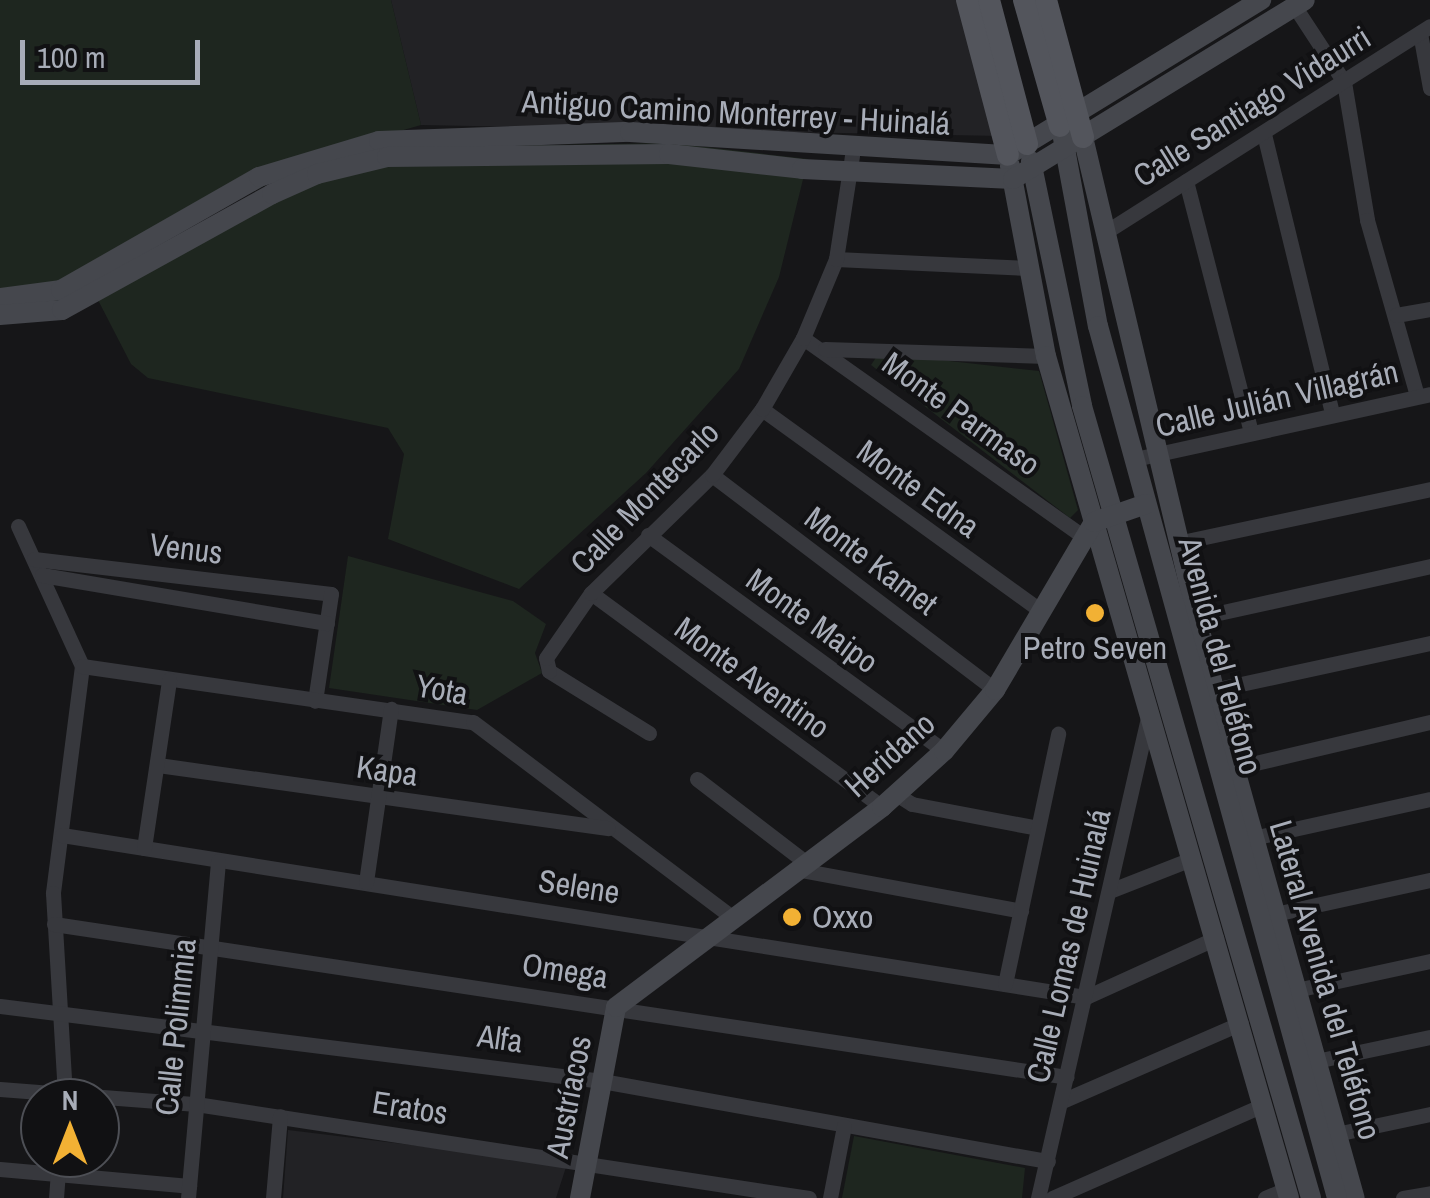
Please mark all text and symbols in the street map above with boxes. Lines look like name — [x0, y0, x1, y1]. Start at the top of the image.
street label: Calle Santiago Vidaurri — [1126, 19, 1378, 195]
scale bar — [25, 20, 205, 82]
text: 100 m — [37, 37, 105, 77]
street label: Antiguo Camino Monterrey - Huinalá — [521, 83, 951, 143]
street label: Monte Parmaso — [875, 344, 1047, 484]
street label: Calle Julián Villagrán — [1152, 352, 1402, 446]
street label: Calle Montecarlo — [563, 414, 727, 582]
street label: Monte Edna — [849, 432, 987, 546]
street label: Monte Kamet — [797, 499, 945, 623]
street label: Venus — [147, 525, 225, 573]
street label: Avenida del Teléfono — [1170, 533, 1270, 779]
street label: Monte Maipo — [739, 560, 885, 682]
marker: Petro Seven — [1084, 602, 1106, 624]
street label: Monte Aventino — [667, 609, 837, 747]
place label: Petro Seven — [1023, 629, 1167, 667]
street label: Yota — [413, 667, 471, 713]
street label: Heridano — [837, 705, 943, 805]
street label: Kapa — [354, 748, 420, 794]
street label: Calle Lomas de Huinalá — [1019, 805, 1119, 1087]
street label: Lateral Avenida del Teléfono — [1261, 815, 1389, 1145]
street label: Selene — [536, 862, 622, 912]
place label: Oxxo — [812, 898, 873, 936]
marker: Oxxo — [781, 906, 803, 928]
street label: Calle Polimmia — [148, 937, 204, 1117]
street label: Omega — [520, 945, 610, 997]
street label: Alfa — [475, 1017, 525, 1061]
street label: Austríacos — [538, 1032, 600, 1162]
north arrow — [20, 1078, 120, 1178]
text: N — [62, 1081, 78, 1119]
street label: Eratos — [370, 1083, 450, 1133]

